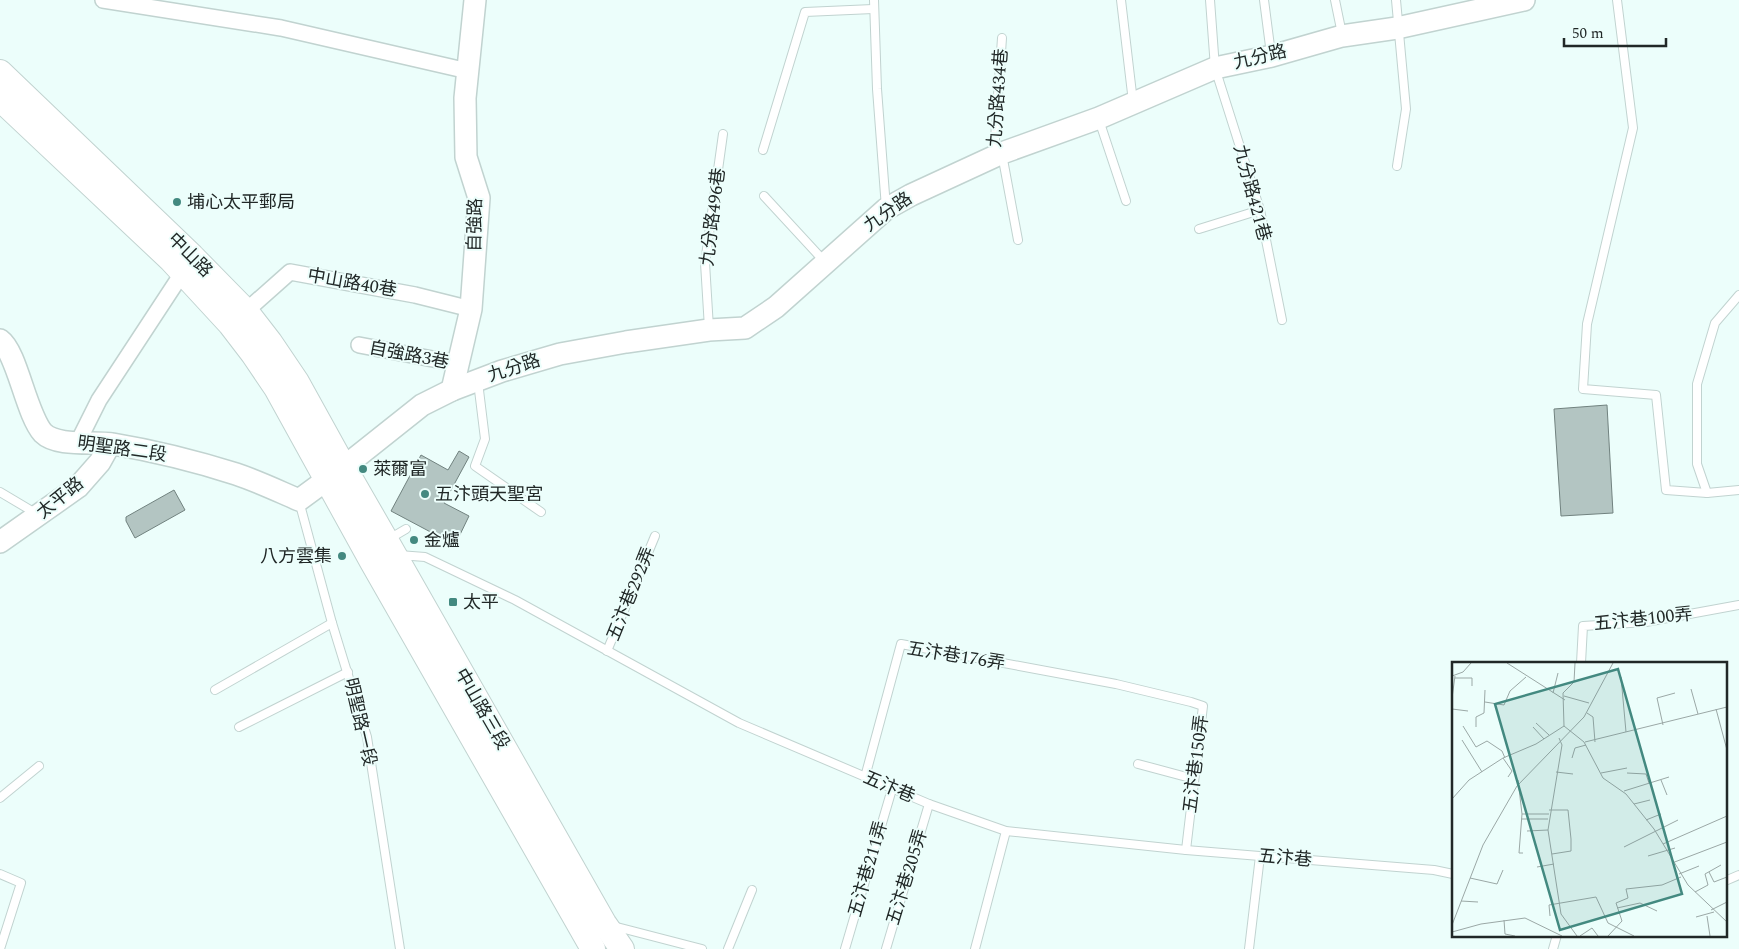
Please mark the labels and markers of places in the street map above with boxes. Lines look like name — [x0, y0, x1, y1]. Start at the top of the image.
place label: 埔心太平郵局 — [187, 189, 295, 216]
marker: 埔心太平郵局 — [171, 196, 183, 208]
place label: 萊爾富 — [373, 456, 427, 483]
marker: 萊爾富 — [357, 463, 369, 475]
place label: 五汴頭天聖宮 — [435, 481, 543, 508]
marker: 五汴頭天聖宮 — [419, 488, 431, 500]
place label: 金爐 — [424, 527, 460, 554]
marker: 金爐 — [408, 534, 420, 546]
place label: 八方雲集 — [260, 543, 332, 570]
marker: 八方雲集 — [336, 550, 348, 562]
place label: 太平 — [463, 589, 499, 616]
marker: 太平 — [447, 596, 459, 608]

